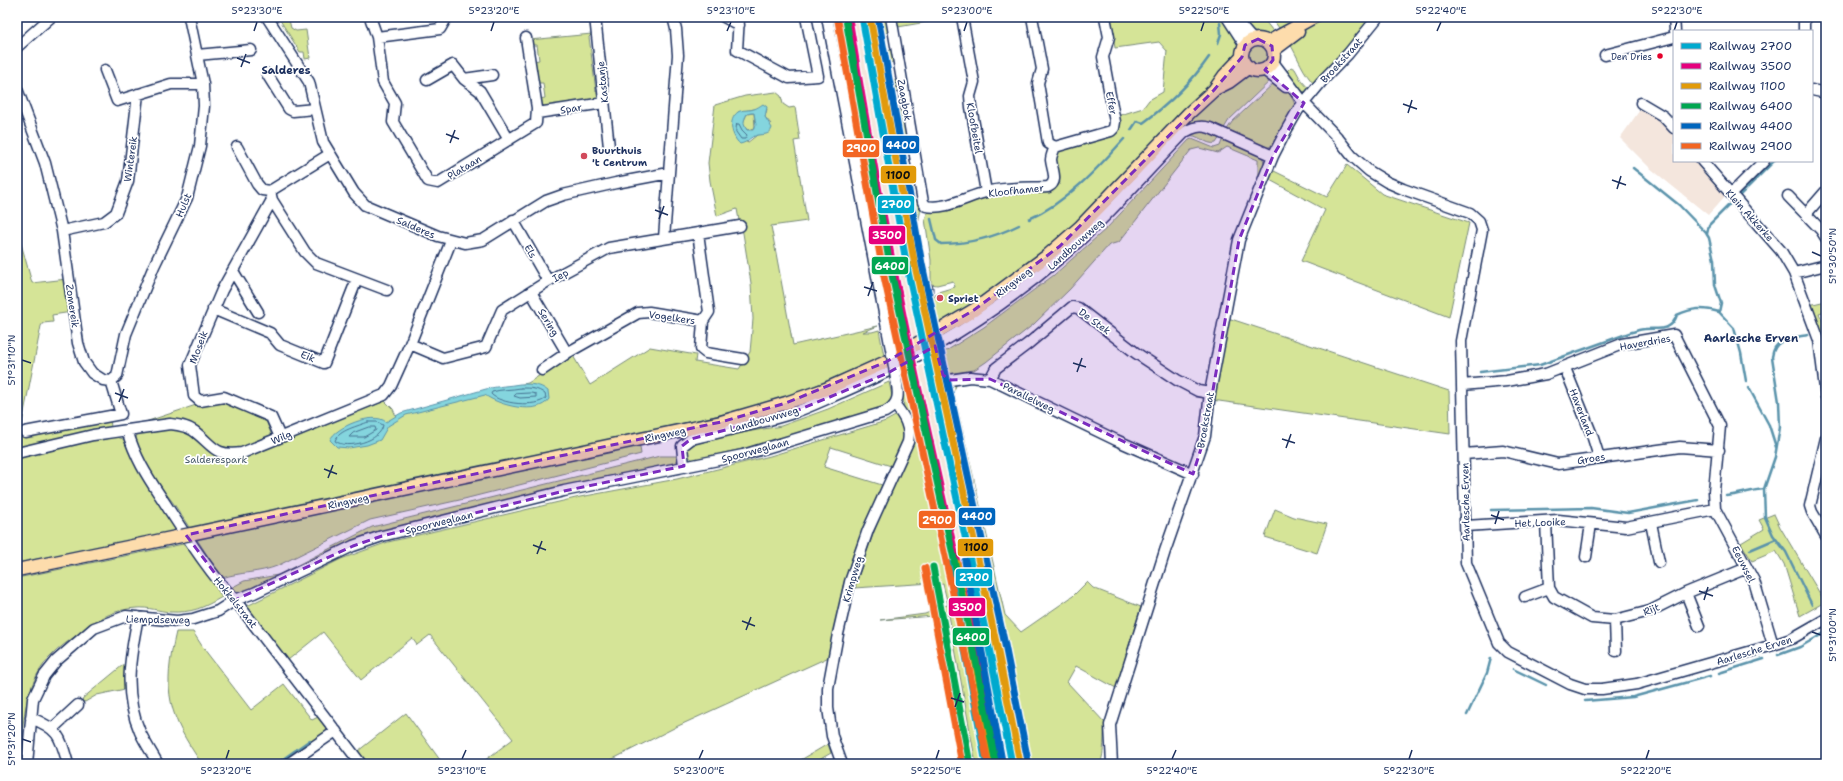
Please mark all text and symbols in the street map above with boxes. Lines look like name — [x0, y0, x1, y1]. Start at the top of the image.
text: 5°23'30"E — [232, 4, 283, 17]
text: 5°23'20"E — [469, 4, 519, 17]
text: 5°23'10"E — [707, 4, 755, 17]
text: 5°23'00"E — [941, 4, 993, 17]
text: 5°22'50"E — [1179, 4, 1229, 17]
text: 5°22'40"E — [1415, 4, 1467, 17]
text: 5°22'30"E — [1651, 4, 1703, 17]
legend — [1673, 30, 1813, 162]
street label: Broekstraat — [1317, 35, 1365, 86]
text: Railway 2700 — [1709, 38, 1792, 54]
place label: Den Dries — [1611, 51, 1652, 63]
marker: Den Dries — [1655, 51, 1665, 61]
text: Railway 3500 — [1709, 58, 1792, 74]
street label: Kastanje — [594, 60, 611, 103]
district label: Salderes — [261, 63, 311, 78]
street label: Zaagbok — [894, 78, 915, 122]
text: Railway 1100 — [1709, 78, 1786, 94]
street label: Effer — [1103, 90, 1120, 116]
text: Railway 6400 — [1709, 98, 1793, 114]
street label: Spar — [559, 100, 583, 117]
street label: Kloofbeitel — [964, 101, 985, 155]
text: Railway 4400 — [1709, 118, 1793, 134]
street label: Wintereik — [121, 135, 140, 183]
line badge: 4400 — [882, 135, 920, 154]
text: 4400 — [886, 138, 917, 153]
text: Railway 2900 — [1709, 138, 1792, 154]
line badge: 2900 — [842, 139, 880, 158]
text: 2900 — [846, 141, 876, 156]
place label: Buurthuis 't Centrum — [592, 144, 647, 169]
marker: Buurthuis 't Centrum — [579, 151, 589, 161]
street label: Plataan — [445, 152, 484, 183]
line badge: 1100 — [880, 165, 917, 184]
text: 1100 — [886, 168, 911, 183]
street label: Kloofhamer — [988, 181, 1045, 200]
street label: Klein Akkerke — [1723, 186, 1777, 244]
street label: Hulst — [173, 191, 194, 219]
line badge: 2700 — [877, 195, 915, 214]
text: 2700 — [881, 197, 911, 212]
street label: Salderes — [394, 214, 437, 241]
street label: Landbouwweg — [1045, 216, 1106, 273]
line badge: 3500 — [868, 225, 906, 245]
text: 3500 — [872, 228, 902, 243]
text: 51°30'50"N — [1826, 228, 1839, 284]
street label: Els — [521, 242, 540, 261]
line badge: 6400 — [871, 256, 909, 275]
text: 6400 — [875, 259, 906, 274]
street label: Ringweg — [993, 265, 1034, 300]
street label: Iep — [550, 266, 571, 285]
street label: Zomereik — [63, 283, 82, 329]
place label: Spriet — [948, 292, 979, 305]
marker: Spriet — [935, 293, 945, 303]
street label: De Stek — [1076, 305, 1113, 338]
street label: Sering — [535, 306, 562, 339]
street label: Vogelkers — [648, 308, 696, 327]
street label: Moseik — [186, 329, 211, 365]
district label: Aarlesche Erven — [1704, 331, 1799, 346]
street label: Haverdries — [1618, 332, 1672, 353]
text: 51°31'10"N — [5, 335, 18, 385]
street label: Eik — [299, 348, 317, 365]
street label: Parallelweg — [1001, 379, 1057, 416]
street label: Haverland — [1567, 387, 1597, 438]
street label: Broekstraat — [1194, 391, 1217, 449]
street label: Landbouwweg — [728, 403, 800, 435]
street label: Ringweg — [643, 424, 687, 445]
street label: Wilg — [269, 427, 293, 447]
street label: Spoorweglaan — [720, 435, 790, 466]
street label: Groes — [1576, 450, 1606, 467]
park label: Salderespark — [185, 453, 247, 466]
street label: Aarlesche Erven — [1458, 463, 1473, 541]
street label: Ringweg — [326, 491, 370, 512]
line badge: 4400 — [958, 507, 996, 526]
street label: Spoorweglaan — [404, 508, 474, 537]
text: 4400 — [962, 509, 993, 524]
line badge: 2900 — [918, 510, 956, 529]
text: 2900 — [922, 513, 952, 528]
street label: Het Looike — [1514, 515, 1566, 530]
line badge: 1100 — [957, 538, 994, 557]
text: 1100 — [964, 540, 989, 555]
street label: Eeuwsel — [1729, 544, 1758, 585]
street label: Krimpweg — [839, 555, 866, 604]
line badge: 2700 — [955, 568, 993, 587]
text: 2700 — [959, 570, 989, 585]
street label: Hokkelstraat — [211, 574, 260, 631]
line badge: 3500 — [948, 597, 986, 617]
text: 3500 — [952, 600, 982, 615]
street label: Rijt — [1641, 600, 1661, 619]
text: 51°31'00"N — [1826, 608, 1839, 662]
street label: Liempdseweg — [126, 612, 190, 627]
line badge: 6400 — [952, 627, 990, 646]
text: 6400 — [956, 630, 987, 645]
street label: Aarlesche Erven — [1715, 633, 1794, 668]
text: 51°31'20"N — [5, 712, 18, 766]
text: 5°23'20"E — [201, 764, 251, 777]
text: 5°23'10"E — [438, 764, 486, 777]
text: 5°23'00"E — [673, 764, 725, 777]
text: 5°22'50"E — [911, 764, 961, 777]
text: 5°22'40"E — [1146, 764, 1198, 777]
text: 5°22'30"E — [1383, 764, 1435, 777]
text: 5°22'20"E — [1621, 764, 1672, 777]

